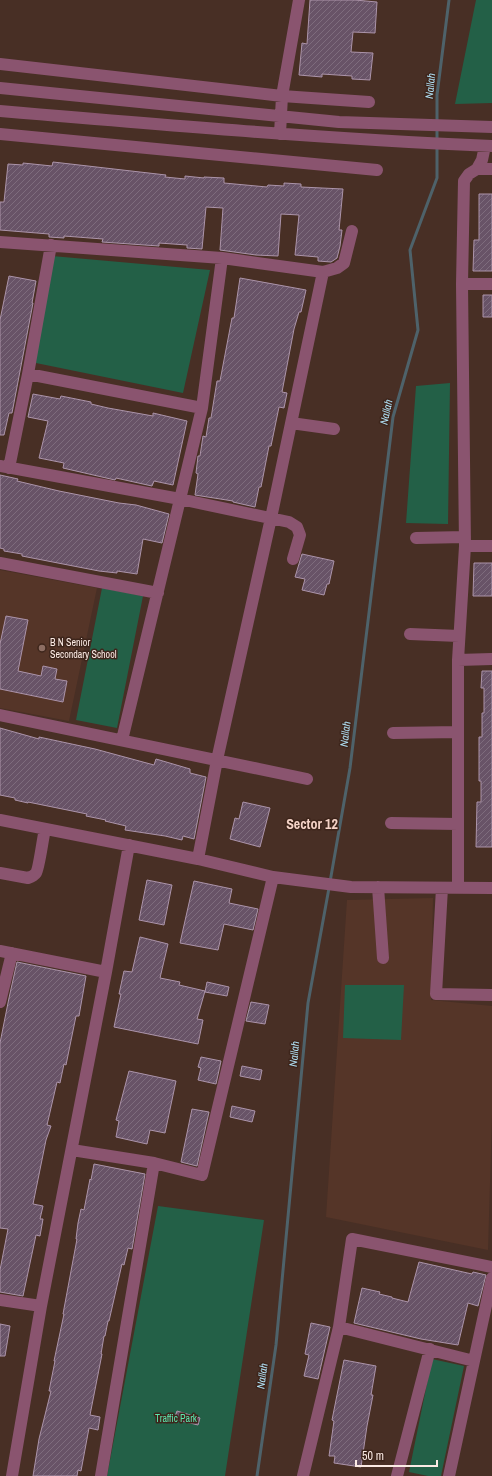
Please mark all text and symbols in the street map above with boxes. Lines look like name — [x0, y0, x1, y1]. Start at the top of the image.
water label: Nallah — [422, 73, 438, 99]
water label: Nallah — [376, 398, 396, 426]
place label: B N Senior Secondary School — [50, 636, 117, 661]
marker: B N Senior Secondary School — [37, 643, 47, 653]
water label: Nallah — [336, 720, 354, 748]
district label: Sector 12 — [286, 815, 338, 833]
water label: Nallah — [286, 1041, 302, 1067]
water label: Nallah — [253, 1362, 271, 1390]
park label: Traffic Park — [155, 1412, 198, 1425]
scale bar — [356, 1442, 437, 1468]
text: 50 m — [362, 1448, 384, 1464]

